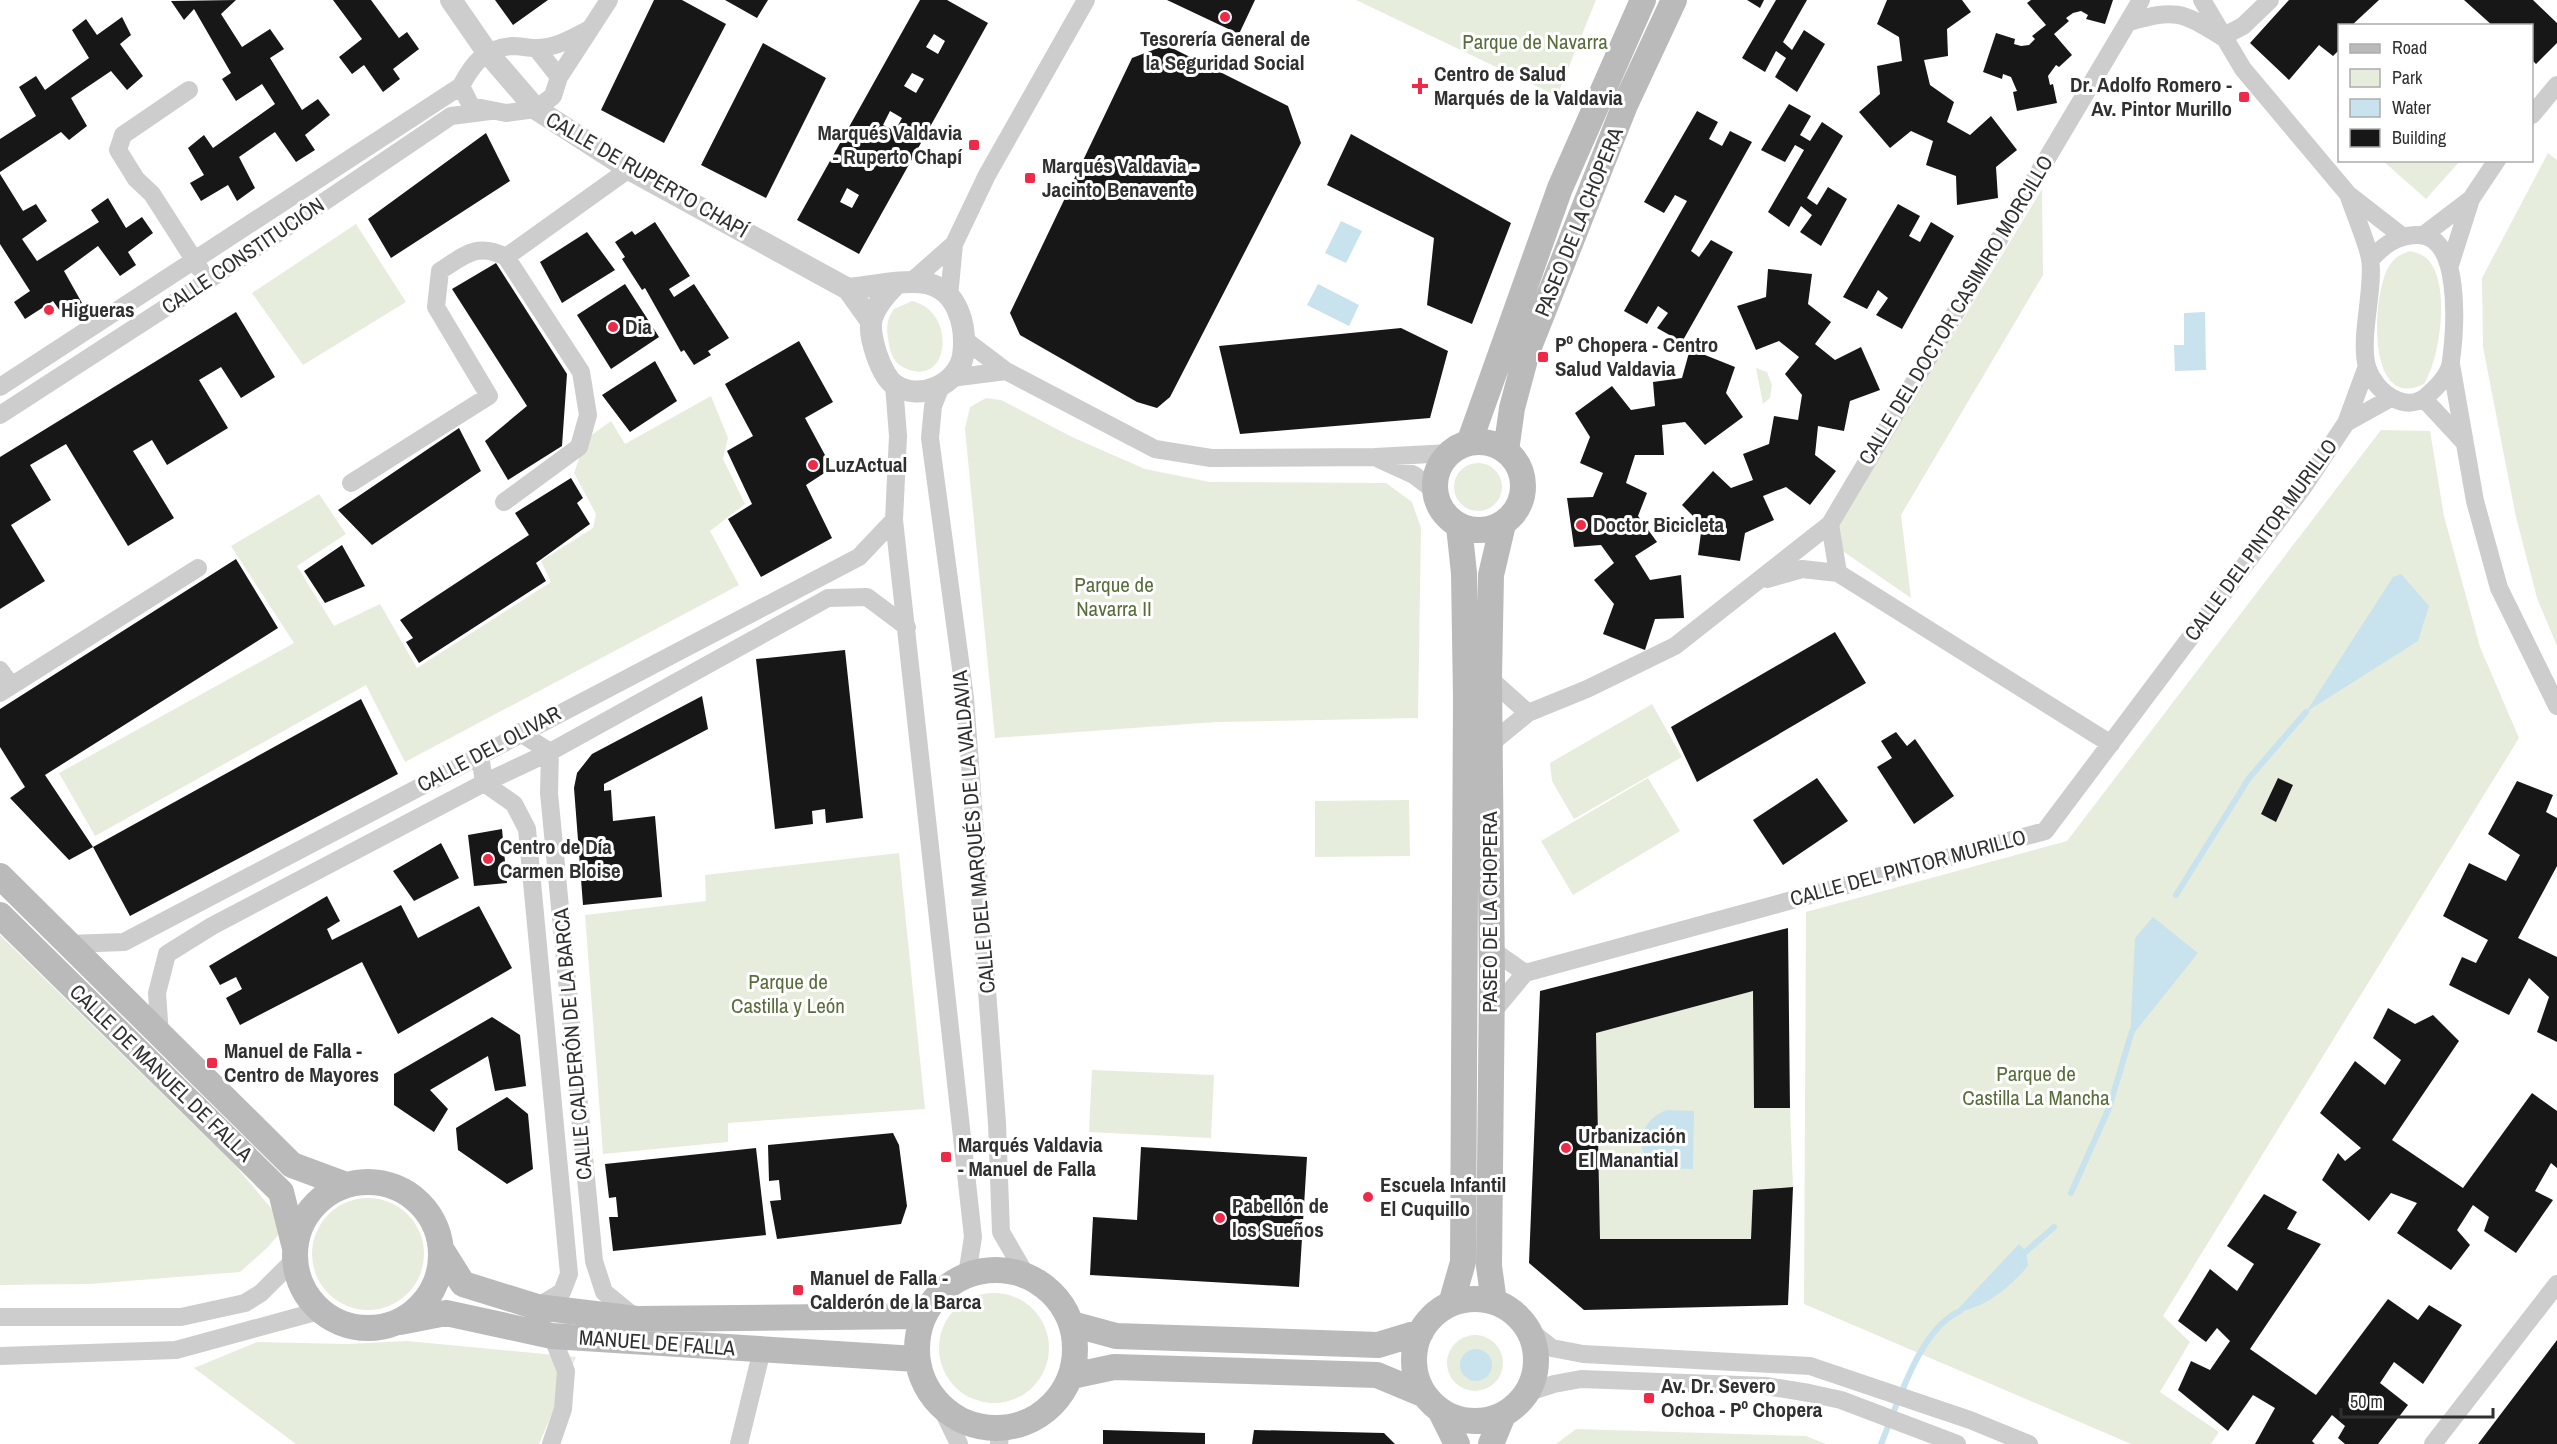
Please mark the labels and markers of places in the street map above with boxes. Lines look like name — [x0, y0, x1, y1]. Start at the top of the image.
marker: Tesorería General de la Seguridad Social — [1218, 10, 1232, 24]
place label: Tesorería General de la Seguridad Social — [1140, 24, 1310, 77]
place label: Centro de Salud Marqués de la Valdavia — [1434, 59, 1623, 112]
place label: Dr. Adolfo Romero - Av. Pintor Murillo — [2070, 70, 2232, 123]
marker: Centro de Salud Marqués de la Valdavia — [1411, 77, 1429, 95]
marker: Dr. Adolfo Romero - Av. Pintor Murillo — [2237, 90, 2251, 104]
place label: Marqués Valdavia - Ruperto Chapí — [817, 118, 963, 171]
marker: Marqués Valdavia - Ruperto Chapí — [967, 138, 981, 152]
place label: Marqués Valdavia - Jacinto Benavente — [1042, 151, 1197, 204]
marker: Marqués Valdavia - Jacinto Benavente — [1023, 171, 1037, 185]
place label: Higueras — [61, 295, 135, 324]
marker: Higueras — [42, 303, 56, 317]
place label: Dia — [625, 312, 652, 341]
marker: Dia — [606, 320, 620, 334]
place label: Pº Chopera - Centro Salud Valdavia — [1555, 330, 1718, 383]
marker: Pº Chopera - Centro Salud Valdavia — [1536, 350, 1550, 364]
place label: LuzActual — [825, 450, 907, 479]
marker: LuzActual — [806, 458, 820, 472]
place label: Doctor Bicicleta — [1593, 510, 1725, 539]
marker: Doctor Bicicleta — [1574, 518, 1588, 532]
place label: Centro de Día Carmen Bloise — [500, 832, 621, 885]
marker: Centro de Día Carmen Bloise — [481, 852, 495, 866]
place label: Manuel de Falla - Centro de Mayores — [224, 1036, 379, 1089]
marker: Manuel de Falla - Centro de Mayores — [205, 1056, 219, 1070]
place label: Urbanización El Manantial — [1578, 1121, 1686, 1174]
place label: Marqués Valdavia - Manuel de Falla — [958, 1130, 1103, 1183]
marker: Urbanización El Manantial — [1559, 1141, 1573, 1155]
marker: Marqués Valdavia - Manuel de Falla — [939, 1150, 953, 1164]
place label: Escuela Infantil El Cuquillo — [1380, 1170, 1506, 1223]
marker: Escuela Infantil El Cuquillo — [1361, 1190, 1375, 1204]
place label: Pabellón de los Sueños — [1232, 1191, 1329, 1244]
marker: Pabellón de los Sueños — [1213, 1211, 1227, 1225]
place label: Manuel de Falla - Calderón de la Barca — [810, 1263, 982, 1316]
marker: Manuel de Falla - Calderón de la Barca — [791, 1283, 805, 1297]
place label: Av. Dr. Severo Ochoa - Pº Chopera — [1661, 1371, 1823, 1424]
marker: Av. Dr. Severo Ochoa - Pº Chopera — [1642, 1391, 1656, 1405]

